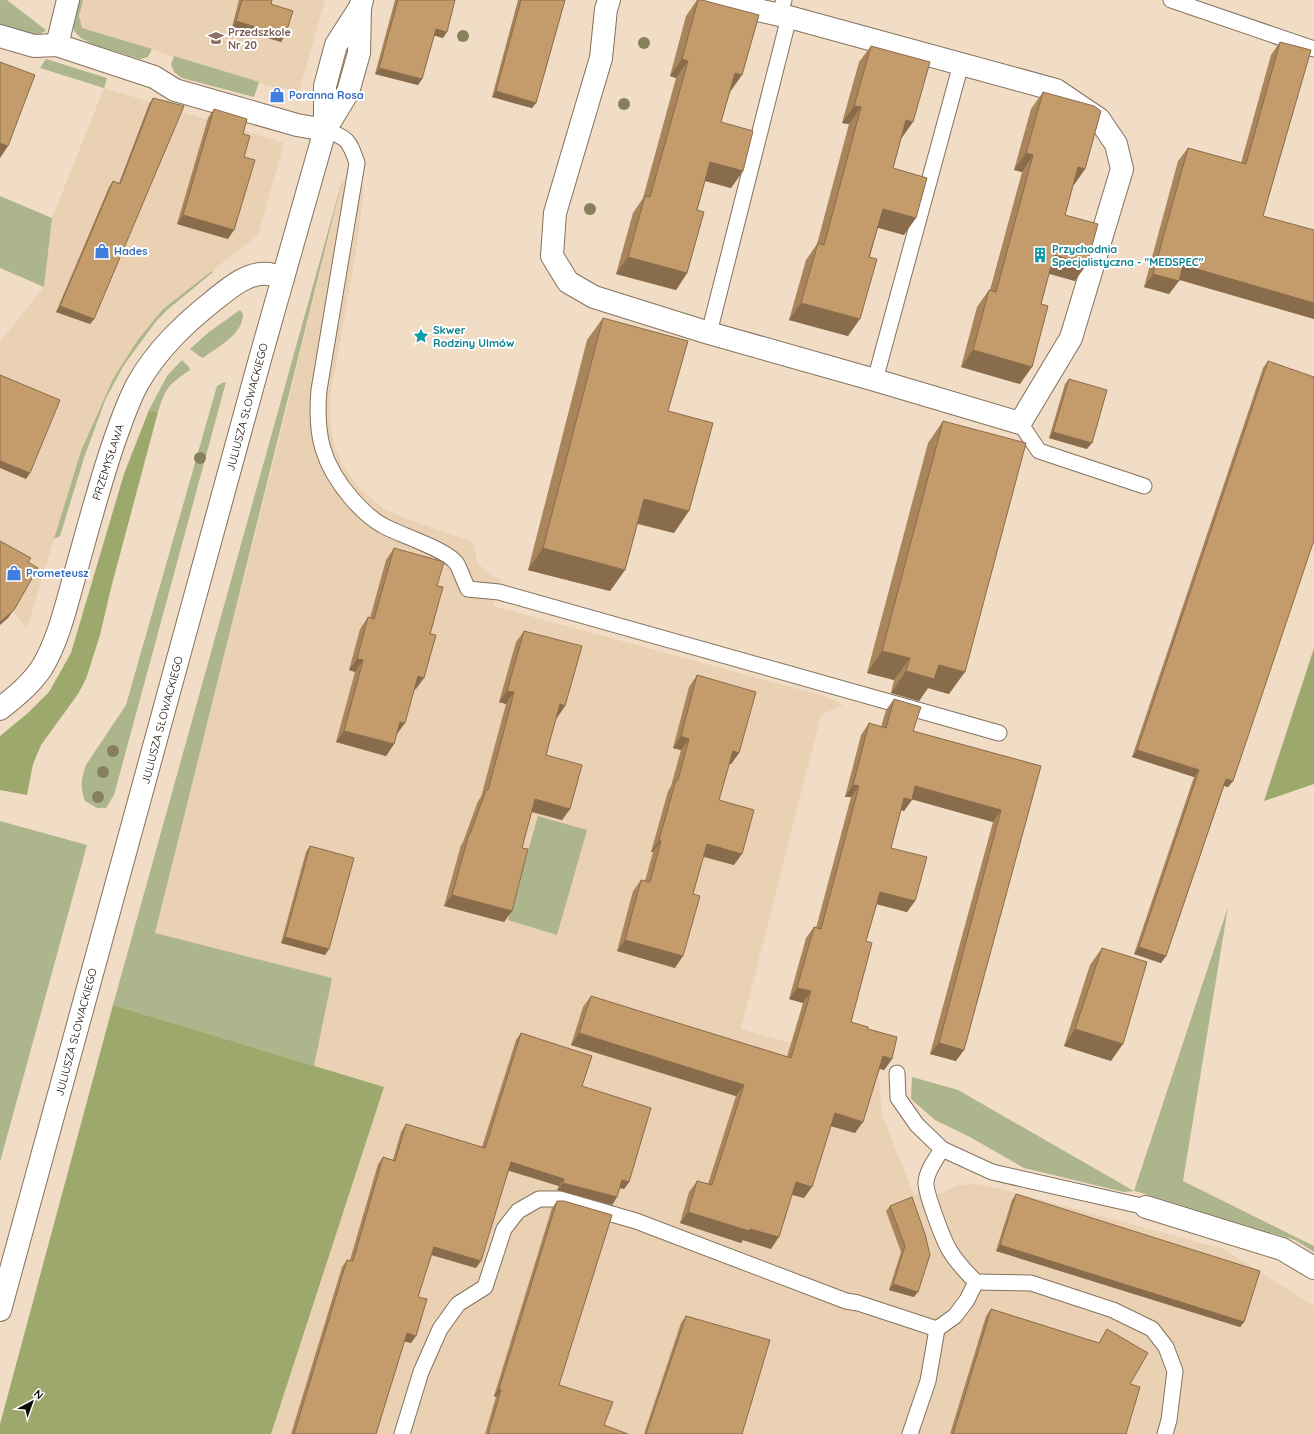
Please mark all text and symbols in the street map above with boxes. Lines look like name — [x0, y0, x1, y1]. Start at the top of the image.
place label: Przedszkole Nr 20 — [228, 25, 291, 52]
school or university icon: Przedszkole Nr 20 — [207, 29, 225, 47]
shop icon: Poranna Rosa — [268, 86, 286, 104]
place label: Poranna Rosa — [289, 88, 364, 102]
shop icon: Hades — [93, 242, 111, 260]
place label: Przychodnia Specjalistyczna - "MEDSPEC" — [1052, 242, 1204, 269]
place label: Hades — [114, 244, 148, 258]
building icon: Przychodnia Specjalistyczna - "MEDSPEC" — [1031, 246, 1049, 264]
place label: Skwer Rodziny Ulmów — [433, 323, 515, 350]
place icon: Skwer Rodziny Ulmów — [412, 327, 430, 345]
street label: JULIUSZA SŁOWACKIEGO — [223, 341, 271, 473]
street label: PRZEMYSŁAWA — [89, 422, 127, 502]
shop icon: Prometeusz — [5, 564, 23, 582]
place label: Prometeusz — [26, 566, 89, 580]
street label: JULIUSZA SŁOWACKIEGO — [138, 654, 186, 786]
street label: JULIUSZA SŁOWACKIEGO — [52, 966, 100, 1098]
north arrow — [12, 1382, 52, 1422]
text: N — [31, 1387, 46, 1402]

